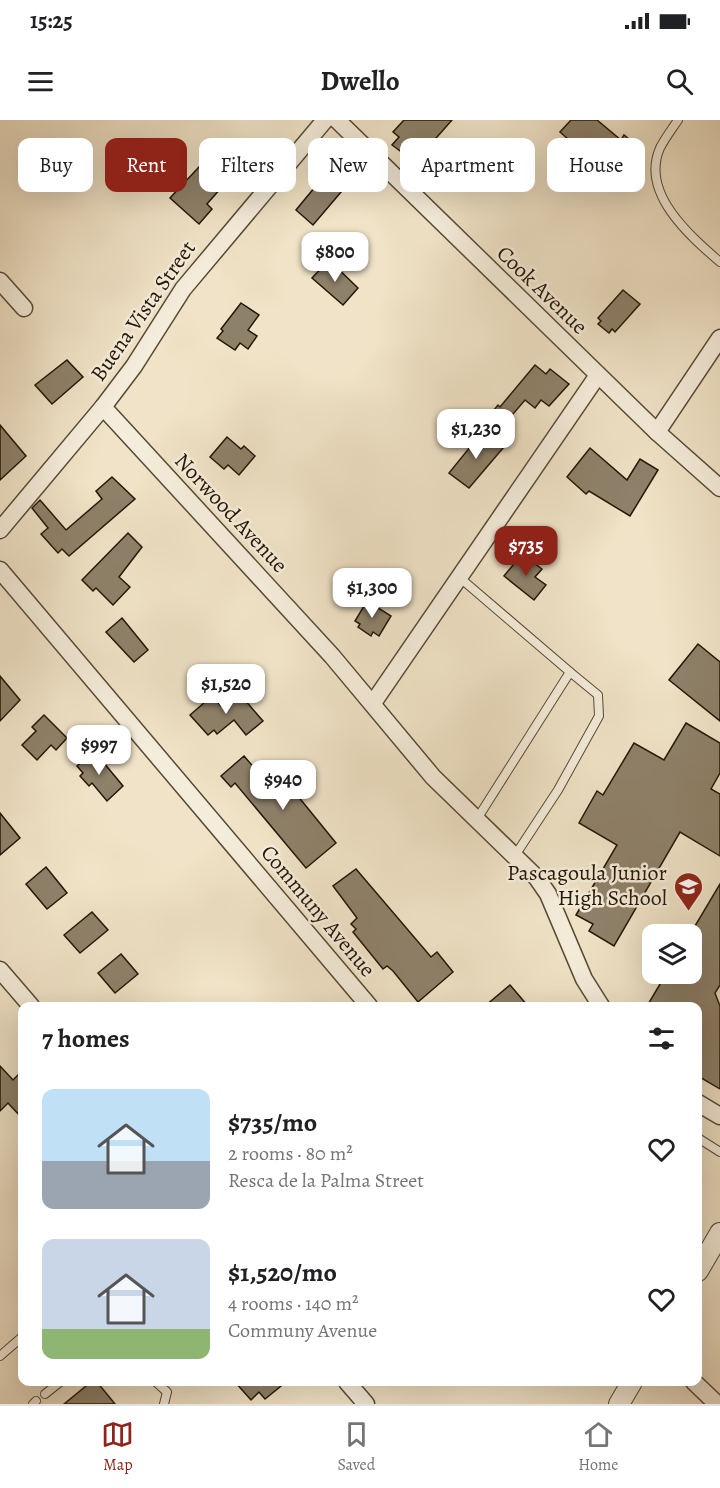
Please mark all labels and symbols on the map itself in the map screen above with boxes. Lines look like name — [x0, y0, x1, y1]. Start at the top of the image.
pin: $800 — [299, 232, 371, 283]
street label: Buena Vista Street — [83, 235, 203, 387]
street label: Cook Avenue — [490, 239, 594, 341]
pin: $1,230 — [427, 409, 525, 460]
street label: Norwood Avenue — [168, 447, 294, 579]
pin: $735 — [490, 526, 562, 577]
pin: $1,300 — [323, 568, 421, 619]
pin: $1,520 — [177, 664, 275, 715]
pin: $997 — [63, 725, 135, 776]
pin: $940 — [247, 760, 319, 811]
street label: Communy Avenue — [254, 838, 382, 984]
place label: Pascagoula Junior High School — [507, 858, 667, 913]
school or university icon: Pascagoula Junior High School — [672, 870, 704, 912]

